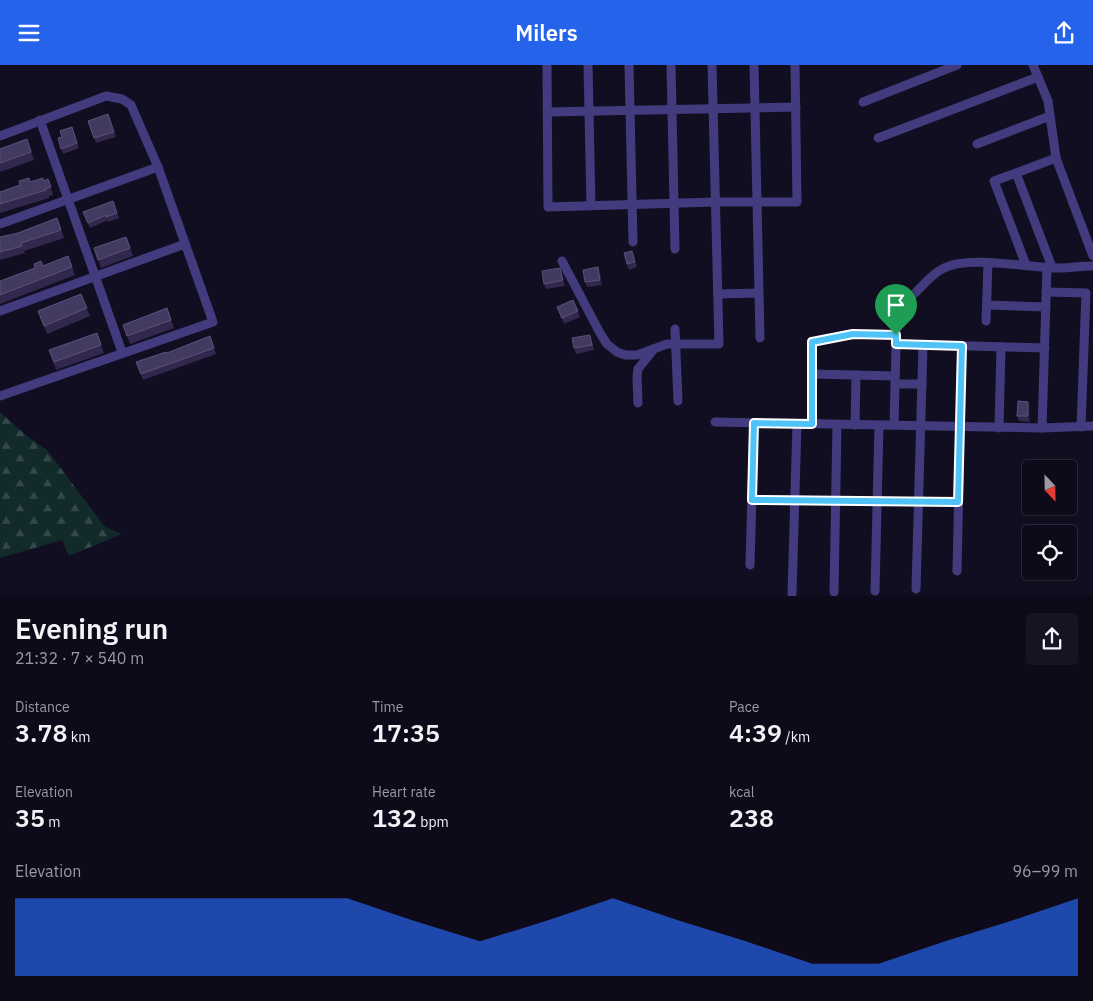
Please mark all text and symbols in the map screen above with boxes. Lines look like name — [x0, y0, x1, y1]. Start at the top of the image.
text: Milers — [515, 18, 578, 47]
icon: menu — [15, 19, 43, 47]
icon: share — [1050, 19, 1078, 47]
pin — [875, 284, 917, 335]
icon: arrive — [882, 291, 910, 319]
north arrow — [1022, 460, 1078, 515]
map controls — [1022, 460, 1077, 580]
button: locate — [1022, 525, 1077, 580]
text: Evening run — [15, 610, 168, 647]
button: share — [1026, 613, 1078, 665]
text: 21:32 · 7 × 540 m — [15, 648, 144, 668]
text: Distance — [15, 698, 70, 716]
text: Time — [372, 698, 403, 716]
text: Pace — [729, 698, 759, 716]
text: 3.78 — [15, 716, 67, 749]
text: 17:35 — [372, 716, 440, 749]
text: 4:39 — [729, 716, 782, 749]
text: km — [67, 728, 90, 746]
text: /km — [782, 728, 810, 746]
text: Elevation — [15, 783, 73, 801]
text: Heart rate — [372, 783, 436, 801]
text: kcal — [729, 783, 754, 801]
text: 35 — [15, 801, 45, 834]
text: 132 — [372, 801, 417, 834]
text: 238 — [729, 801, 774, 834]
text: m — [45, 813, 61, 831]
text: bpm — [417, 813, 449, 831]
text: Elevation — [15, 861, 81, 881]
text: 96–99 m — [1012, 861, 1078, 881]

